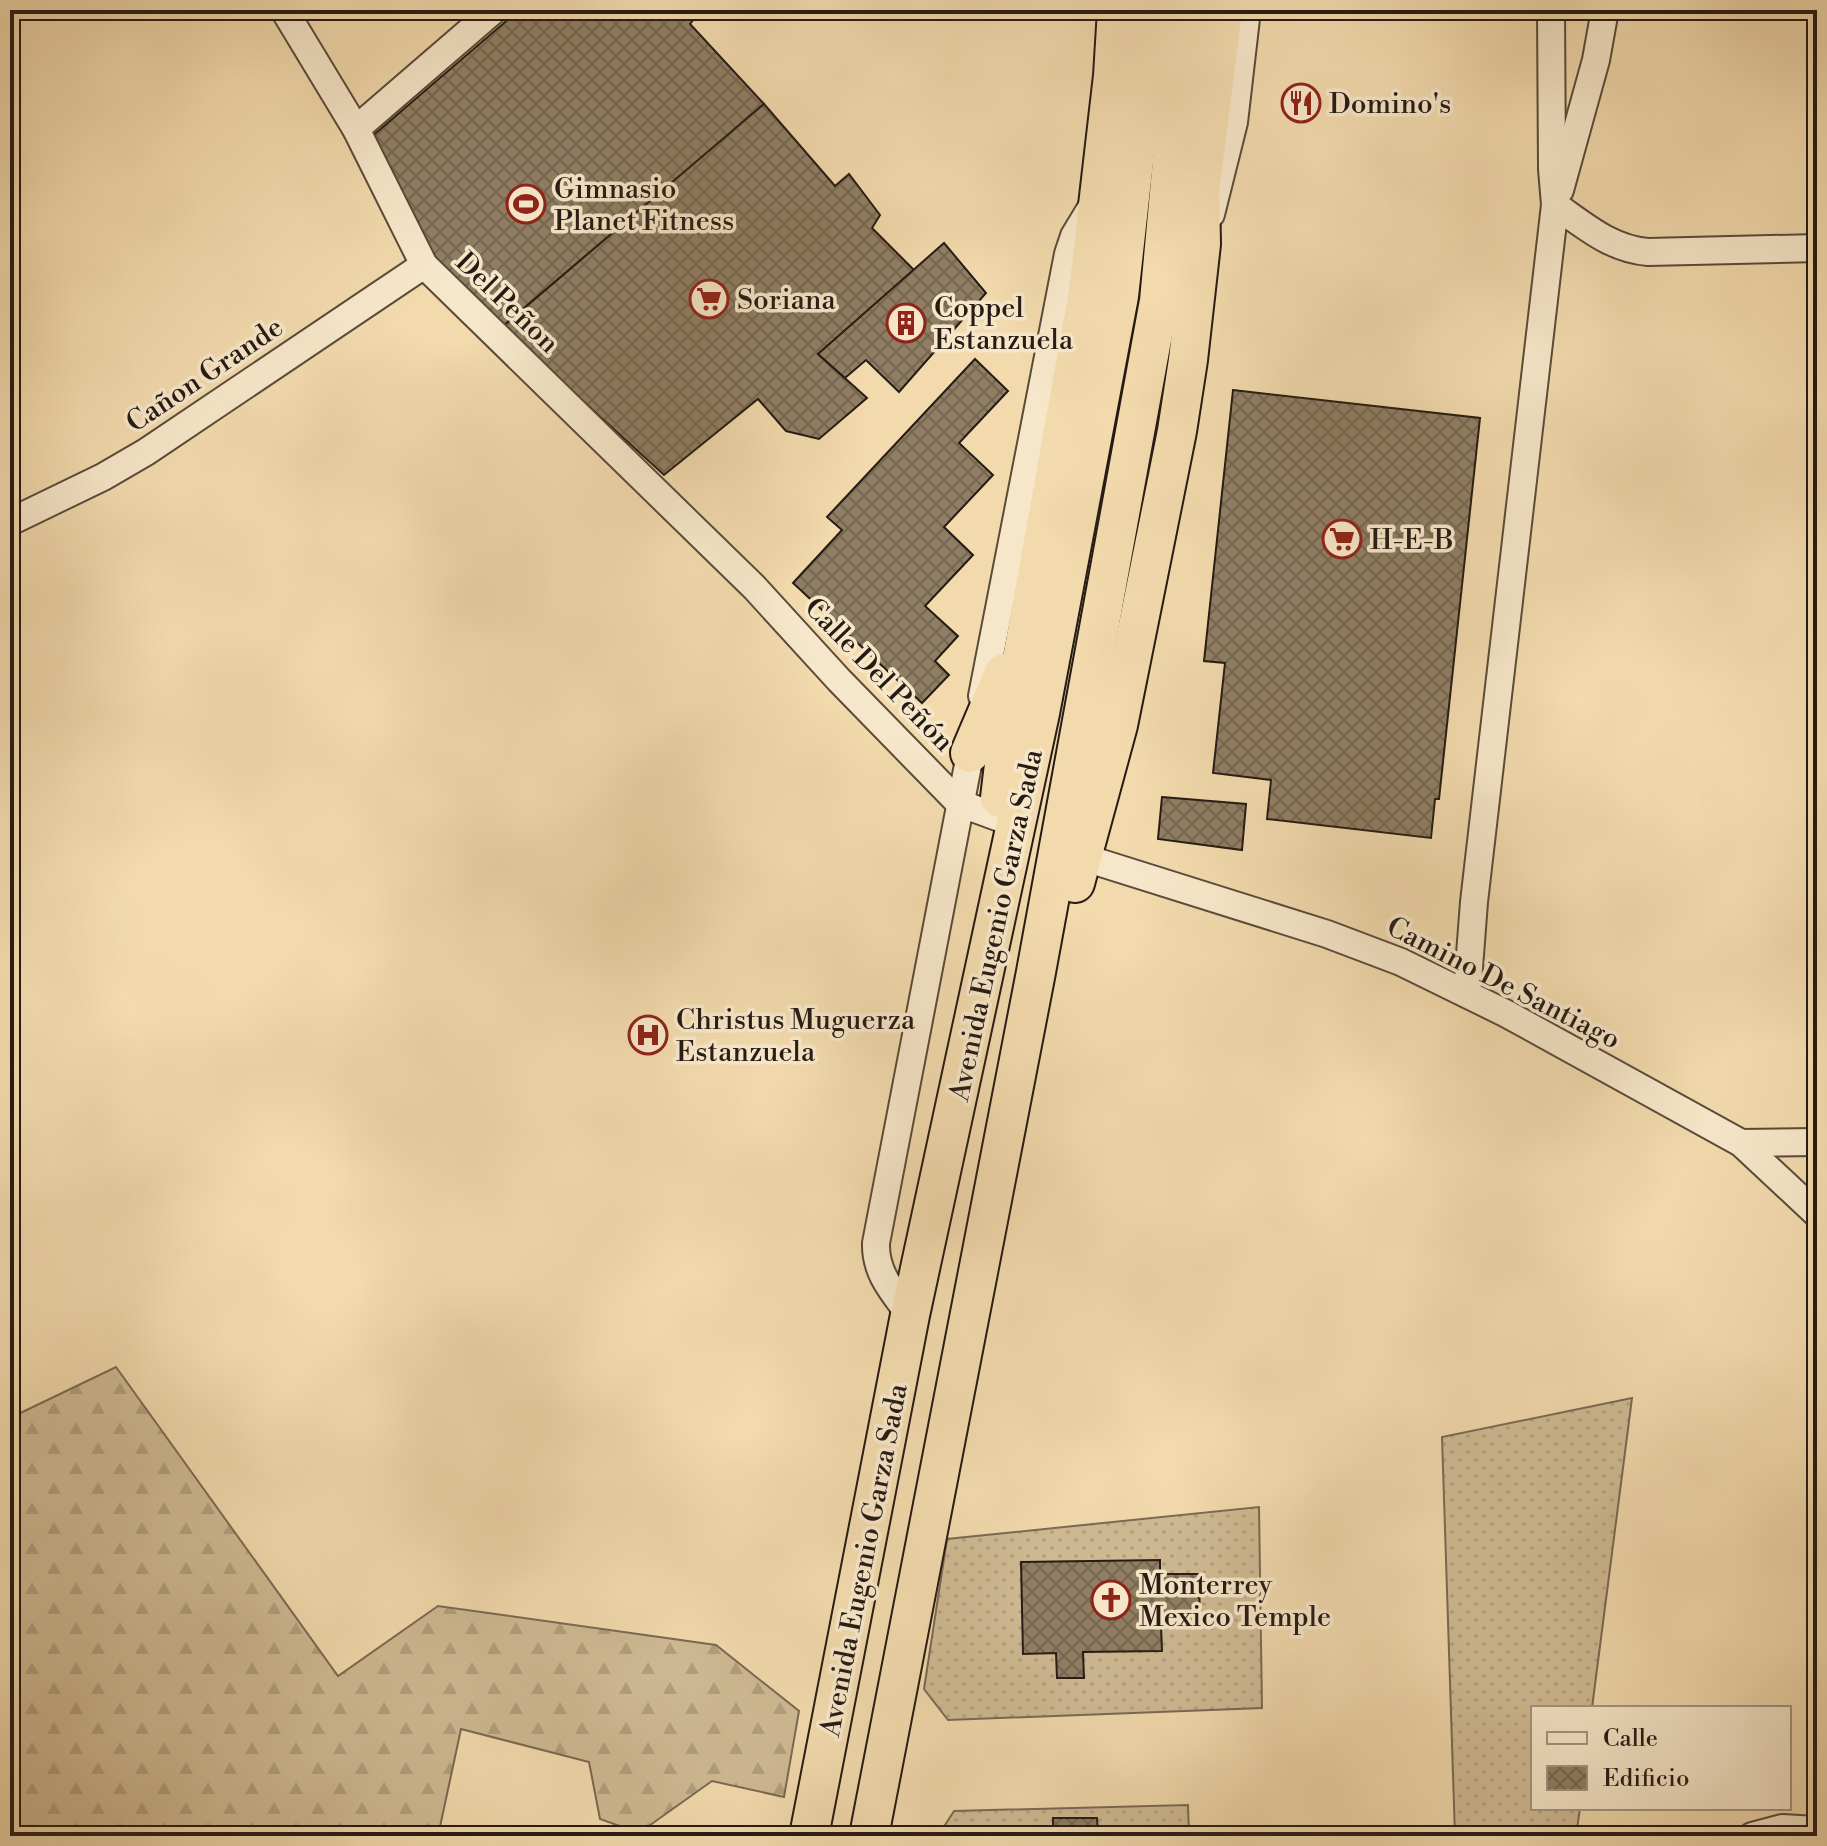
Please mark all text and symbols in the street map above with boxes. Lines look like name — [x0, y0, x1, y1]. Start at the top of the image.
restaurant icon: Domino's — [1280, 82, 1322, 124]
place label: Domino's — [1329, 87, 1451, 122]
place label: Gimnasio Planet Fitness — [554, 172, 734, 239]
sports icon: Gimnasio Planet Fitness — [505, 183, 547, 225]
street label: Del Peñon — [448, 245, 566, 361]
supermarket icon: Soriana — [688, 278, 730, 320]
place label: Soriana — [737, 283, 837, 318]
place label: Coppel Estanzuela — [934, 291, 1074, 358]
building icon: Coppel Estanzuela — [885, 302, 927, 344]
street label: Cañon Grande — [120, 310, 290, 441]
supermarket icon: H-E-B — [1321, 518, 1363, 560]
place label: H-E-B — [1370, 523, 1454, 558]
street label: Calle Del Peñón — [797, 591, 961, 760]
street label: Avenida Eugenio Garza Sada — [942, 745, 1051, 1105]
street label: Camino De Santiago — [1381, 909, 1626, 1057]
place label: Christus Muguerza Estanzuela — [676, 1003, 916, 1070]
hospital icon: Christus Muguerza Estanzuela — [627, 1014, 669, 1056]
street label: Avenida Eugenio Garza Sada — [813, 1380, 916, 1741]
place label: Monterrey Mexico Temple — [1139, 1568, 1331, 1635]
church icon: Monterrey Mexico Temple — [1090, 1579, 1132, 1621]
legend — [1531, 1706, 1791, 1810]
text: Calle — [1603, 1724, 1658, 1754]
text: Edificio — [1603, 1764, 1689, 1794]

